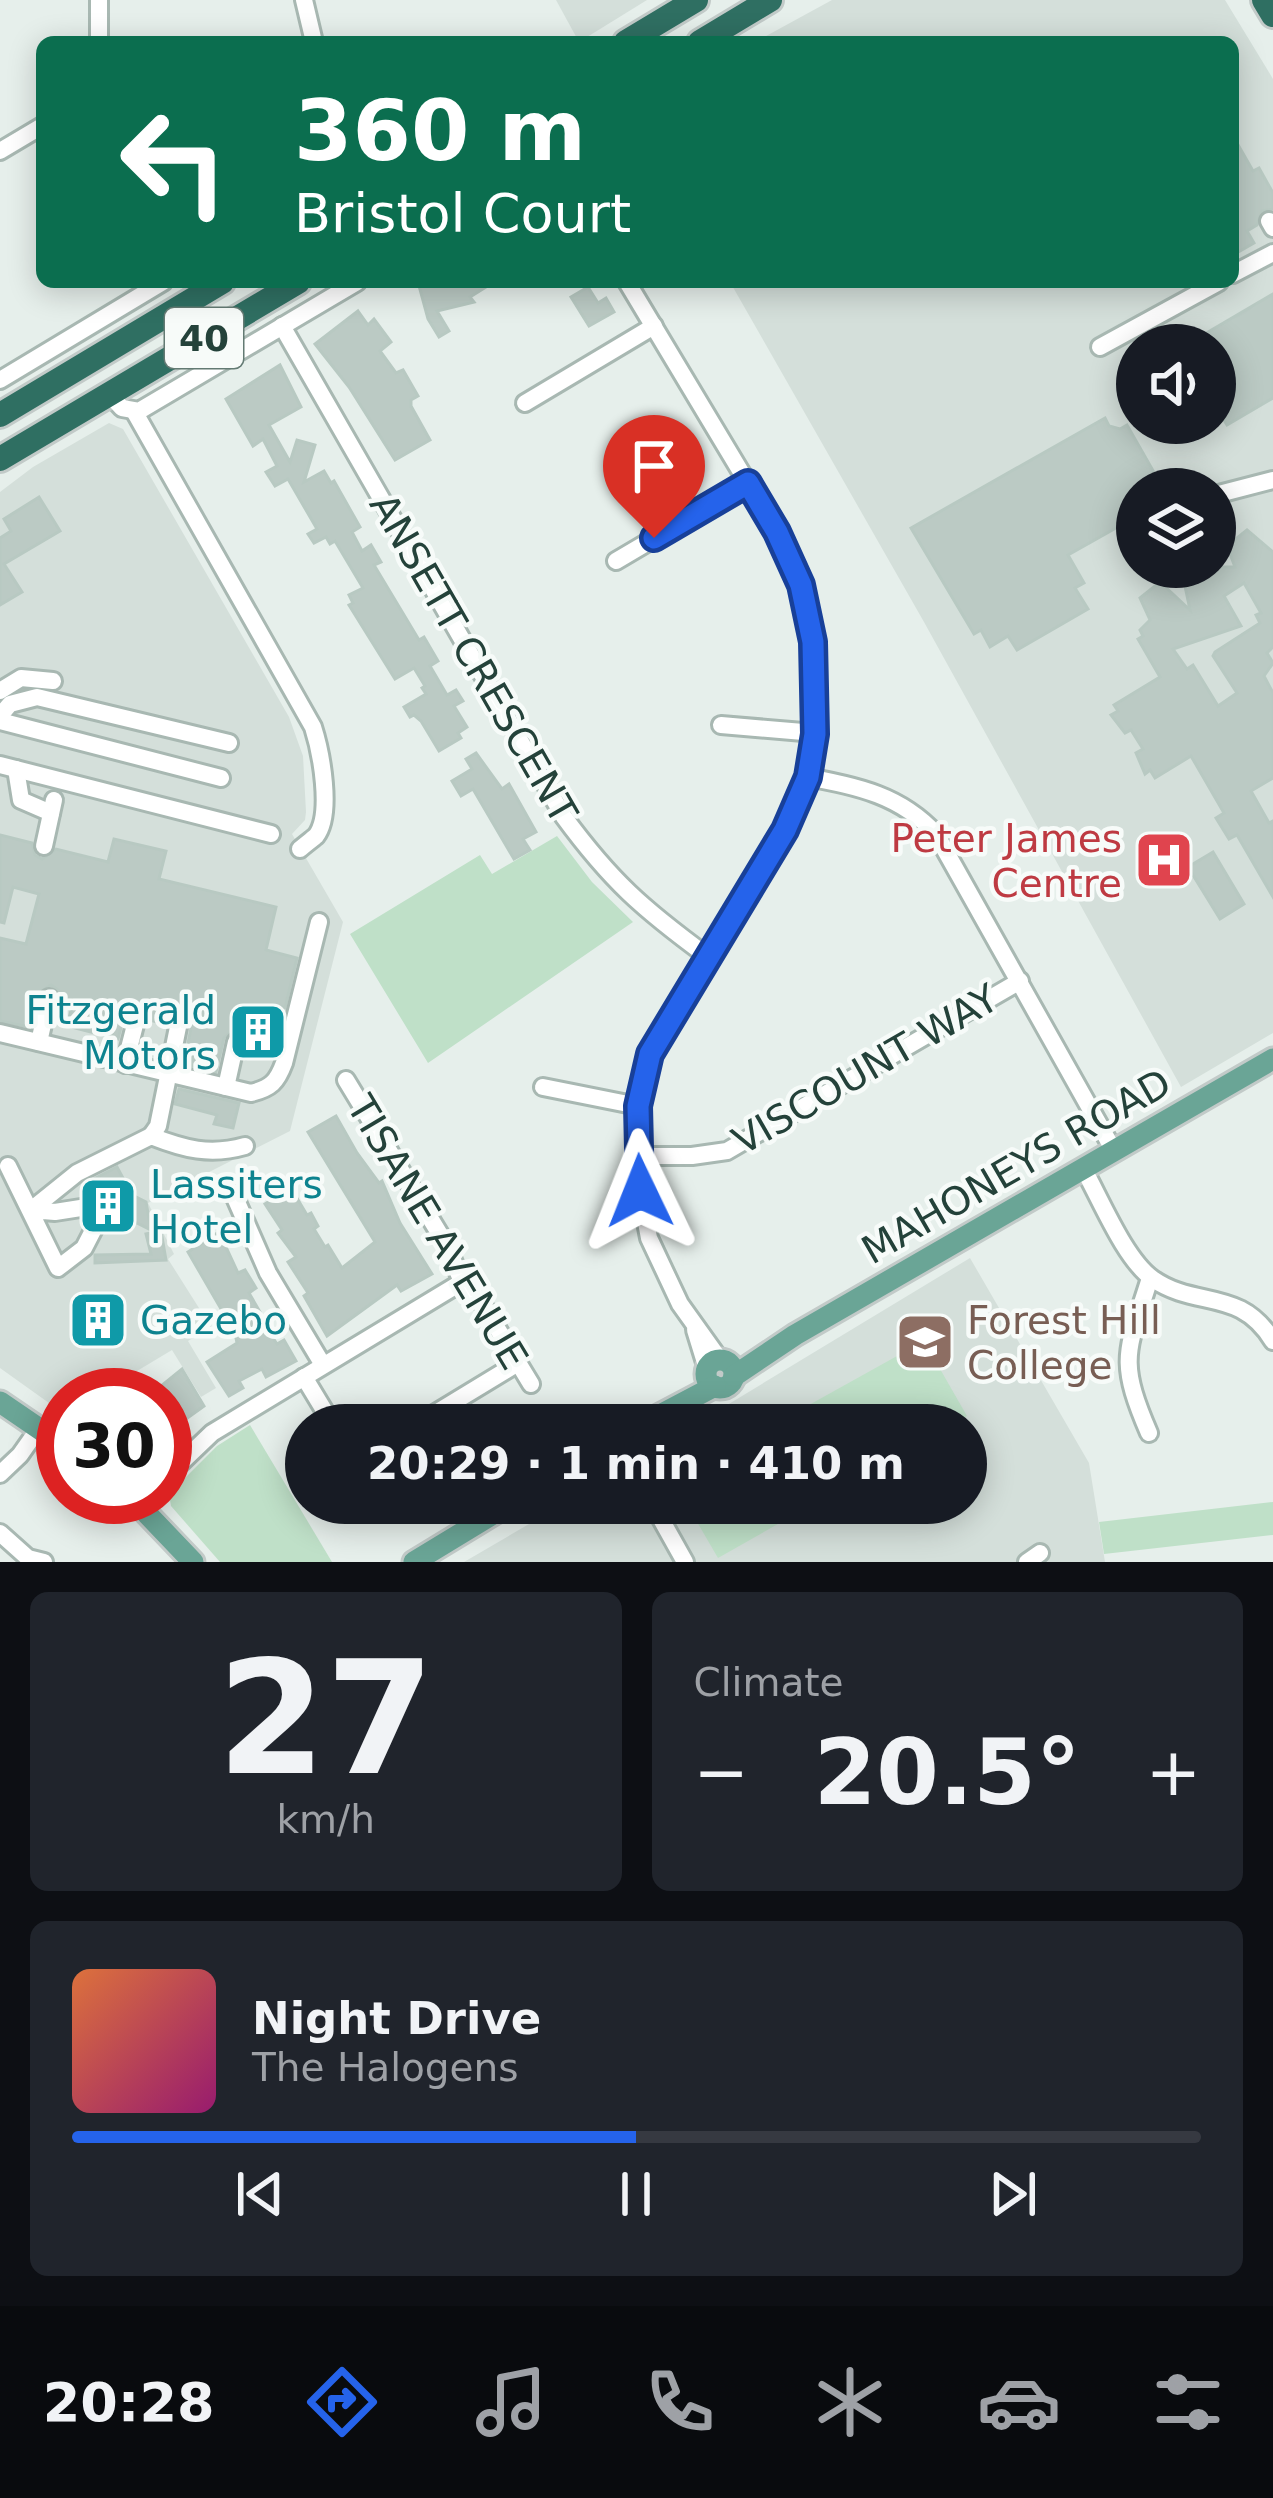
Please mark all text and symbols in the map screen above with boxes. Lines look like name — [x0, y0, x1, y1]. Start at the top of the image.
text: 360 m — [294, 82, 586, 180]
icon: left — [96, 84, 252, 240]
text: Bristol Court — [294, 182, 631, 245]
road number: 40 — [165, 308, 243, 368]
map controls — [1116, 324, 1236, 588]
button: sound — [1116, 324, 1236, 444]
pin — [603, 415, 705, 538]
icon: arrive — [621, 433, 687, 499]
button: layers — [1116, 468, 1236, 588]
street label: ANSETT CRESCENT — [361, 485, 586, 831]
place label: Peter James Centre — [890, 816, 1122, 906]
hospital icon: Peter James Centre — [1133, 829, 1195, 891]
street label: VISCOUNT WAY — [725, 975, 1006, 1164]
place label: Fitzgerald Motors — [26, 988, 216, 1078]
building icon: Fitzgerald Motors — [227, 1001, 289, 1063]
street label: MAHONEYS ROAD — [854, 1060, 1179, 1273]
street label: TISANE AVENUE — [338, 1086, 537, 1377]
position arrow — [577, 1128, 703, 1254]
place label: Lassiters Hotel — [150, 1162, 323, 1252]
building icon: Lassiters Hotel — [77, 1175, 139, 1237]
building icon: Gazebo — [67, 1289, 129, 1351]
place label: Gazebo — [140, 1298, 287, 1343]
place label: Forest Hill College — [967, 1298, 1161, 1388]
school or university icon: Forest Hill College — [894, 1311, 956, 1373]
speed limit sign: 30 — [36, 1368, 192, 1524]
text: 20:29 · 1 min · 410 m — [367, 1437, 905, 1490]
text: 27 — [217, 1628, 434, 1810]
text: Climate — [694, 1660, 844, 1705]
text: 20.5° — [814, 1720, 1081, 1825]
text: − — [694, 1734, 749, 1811]
text: + — [1146, 1734, 1201, 1811]
text: km/h — [277, 1797, 375, 1842]
text: Night Drive — [252, 1992, 541, 2045]
text: The Halogens — [252, 2045, 519, 2090]
icon: previous — [227, 2161, 293, 2227]
icon: pause — [603, 2161, 669, 2227]
icon: next — [980, 2161, 1046, 2227]
icon: directions — [300, 2360, 384, 2444]
icon: music — [469, 2360, 553, 2444]
icon: phone — [638, 2360, 722, 2444]
icon: climate — [808, 2360, 892, 2444]
icon: car — [977, 2360, 1061, 2444]
icon: filters — [1146, 2360, 1230, 2444]
text: 20:28 — [43, 2371, 215, 2434]

